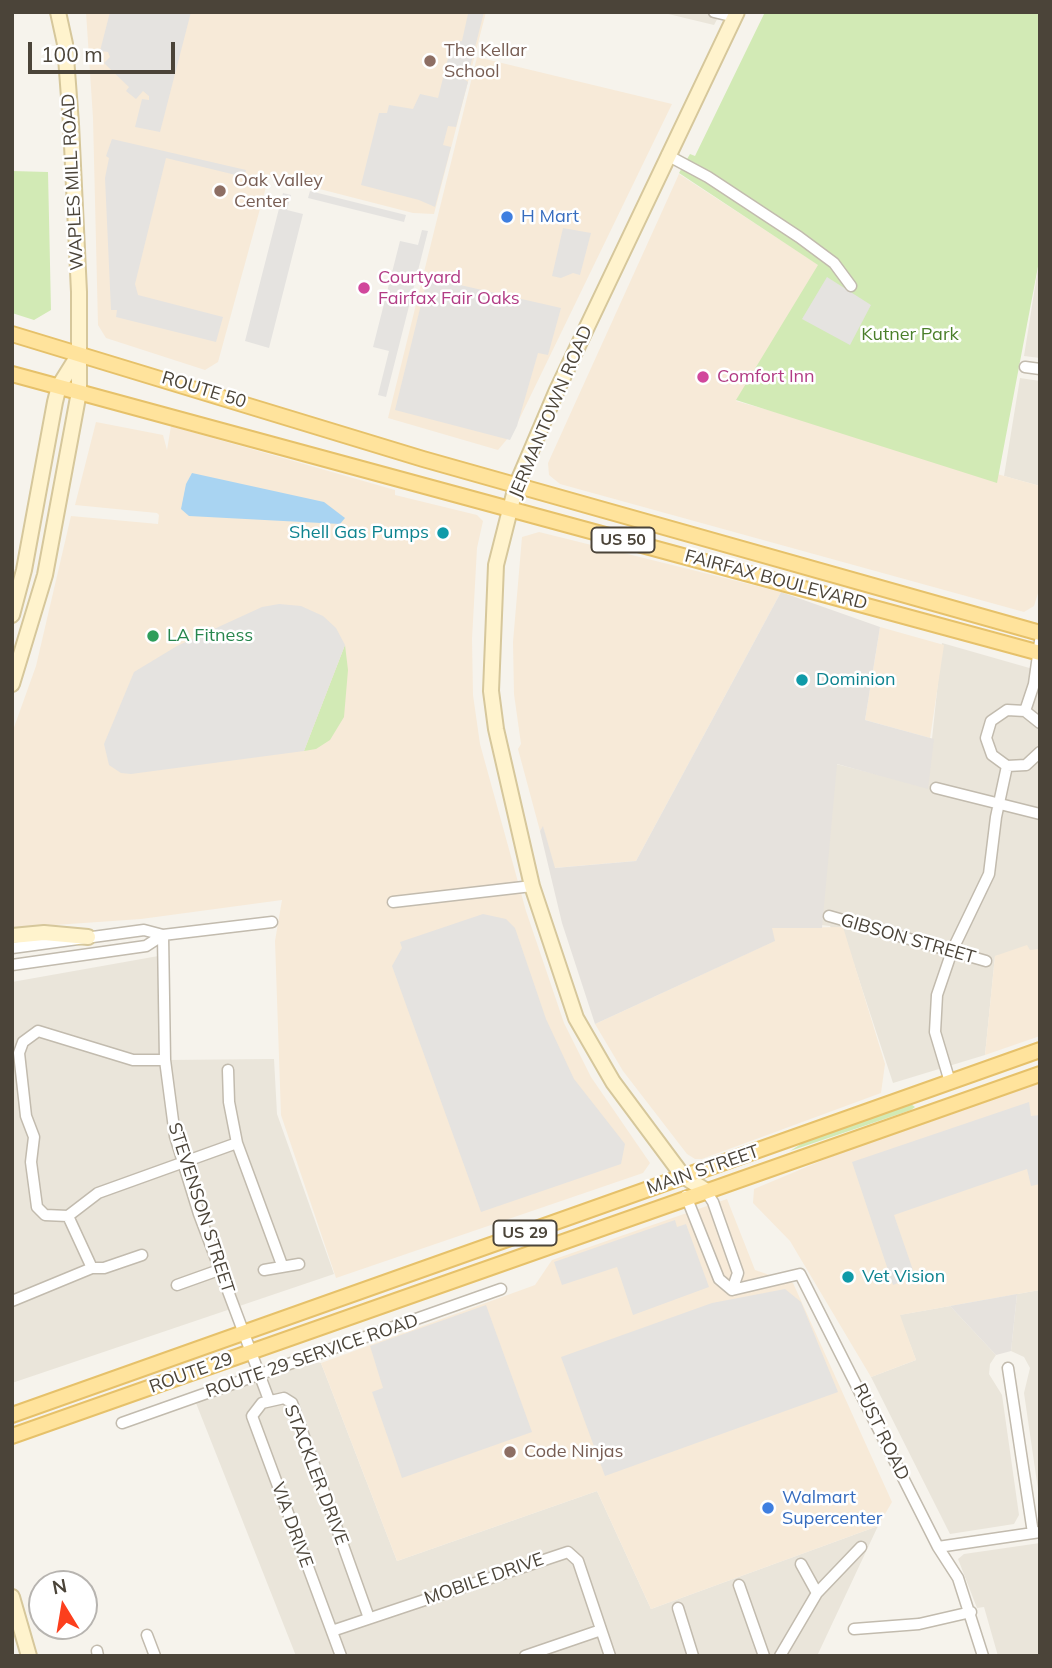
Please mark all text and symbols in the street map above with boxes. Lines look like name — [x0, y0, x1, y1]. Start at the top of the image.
scale bar — [32, 28, 178, 72]
place label: The Kellar School — [444, 40, 527, 82]
text: 100 m — [41, 41, 103, 67]
marker: The Kellar School — [422, 53, 438, 69]
street label: WAPLES MILL ROAD — [58, 93, 88, 271]
place label: Oak Valley Center — [234, 170, 323, 212]
marker: Oak Valley Center — [212, 183, 228, 199]
place label: H Mart — [521, 206, 579, 228]
marker: H Mart — [499, 209, 515, 225]
place label: Courtyard Fairfax Fair Oaks — [378, 267, 520, 310]
marker: Courtyard Fairfax Fair Oaks — [356, 280, 372, 296]
street label: JERMANTOWN ROAD — [505, 322, 597, 502]
park label: Kutner Park — [861, 324, 959, 346]
place label: Comfort Inn — [717, 366, 815, 388]
street label: ROUTE 50 — [159, 367, 249, 413]
marker: Comfort Inn — [695, 369, 711, 385]
place label: Shell Gas Pumps — [289, 522, 429, 544]
marker: Shell Gas Pumps — [435, 525, 451, 541]
road number: US 50 — [592, 527, 654, 552]
street label: FAIRFAX BOULEVARD — [682, 545, 870, 615]
place label: LA Fitness — [167, 625, 253, 647]
marker: LA Fitness — [145, 628, 161, 644]
place label: Dominion — [816, 669, 895, 691]
marker: Dominion — [794, 672, 810, 688]
street label: GIBSON STREET — [838, 909, 978, 969]
street label: STEVENSON STREET — [163, 1120, 239, 1296]
street label: MAIN STREET — [644, 1141, 762, 1199]
road number: US 29 — [494, 1220, 556, 1246]
place label: Vet Vision — [862, 1266, 945, 1288]
marker: Vet Vision — [840, 1269, 856, 1285]
street label: ROUTE 29 SERVICE ROAD — [203, 1309, 421, 1403]
street label: ROUTE 29 — [146, 1348, 236, 1398]
street label: RUST ROAD — [848, 1380, 914, 1484]
street label: STACKLER DRIVE — [279, 1402, 353, 1548]
place label: Code Ninjas — [524, 1441, 624, 1463]
marker: Code Ninjas — [502, 1444, 518, 1460]
street label: VIA DRIVE — [267, 1480, 317, 1570]
place label: Walmart Supercenter — [782, 1487, 882, 1530]
marker: Walmart Supercenter — [760, 1500, 776, 1516]
street label: MOBILE DRIVE — [421, 1548, 547, 1610]
north arrow — [28, 1570, 98, 1640]
text: N — [50, 1573, 69, 1600]

